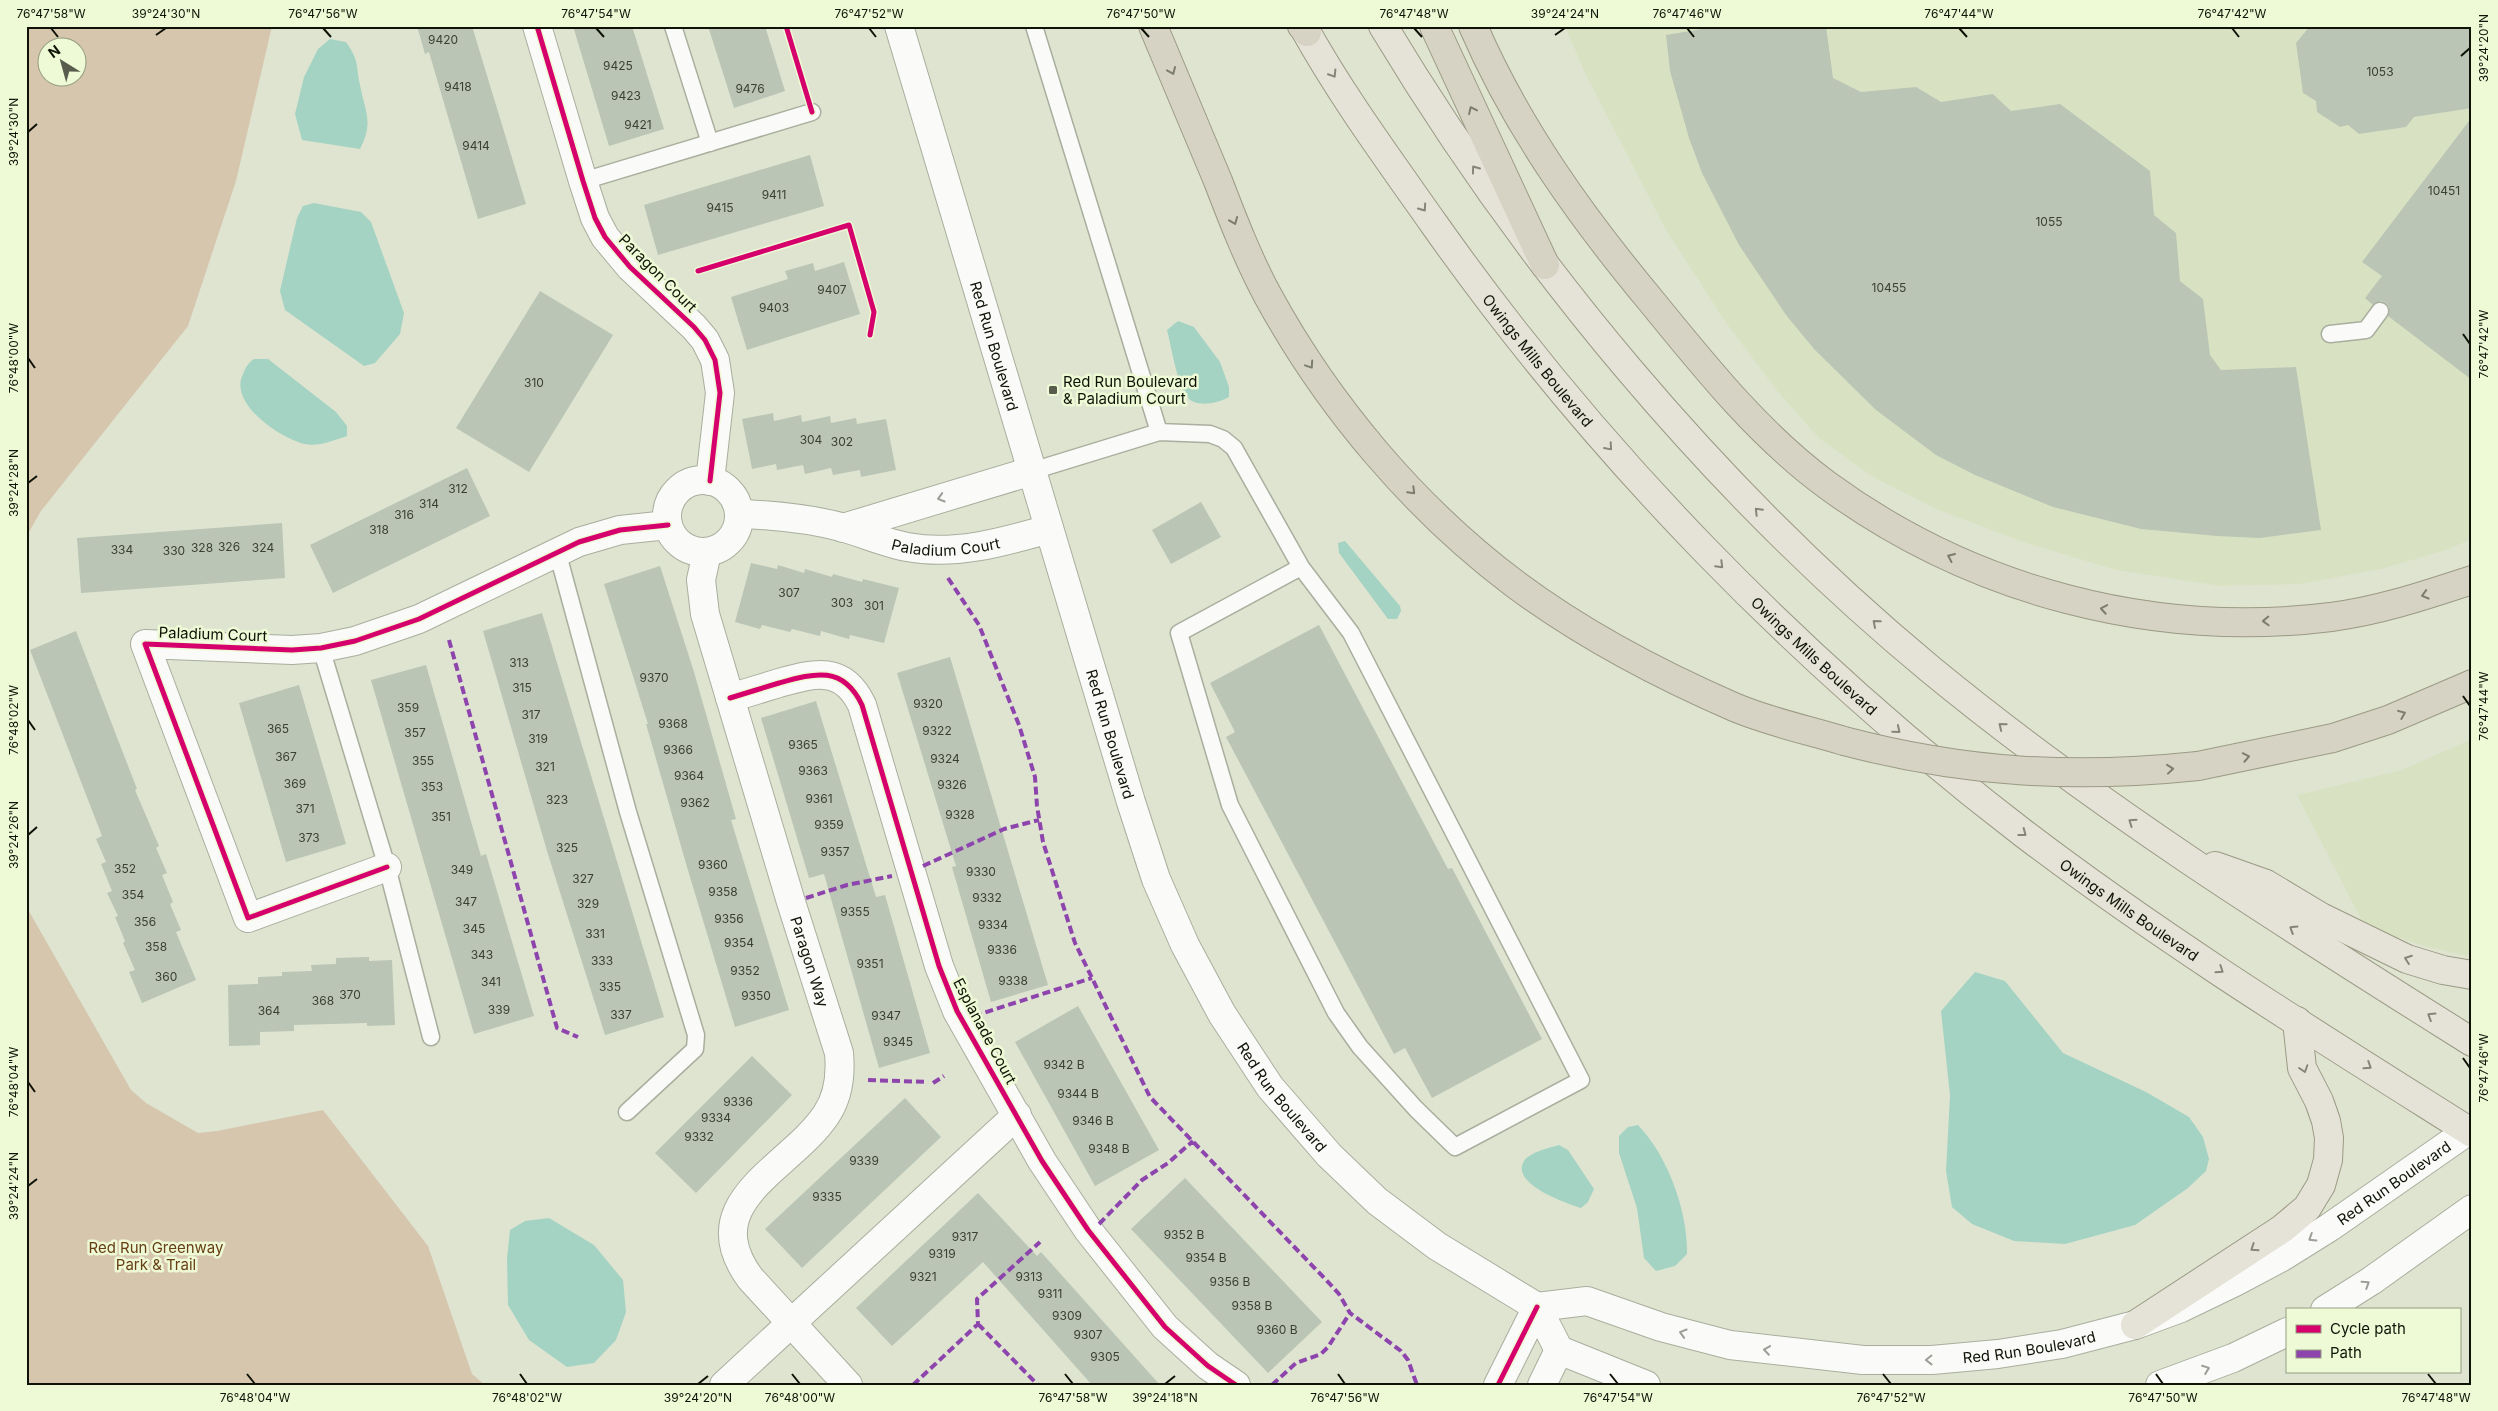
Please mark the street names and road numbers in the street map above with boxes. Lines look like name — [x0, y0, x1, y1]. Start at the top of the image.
street label: Paragon Court — [615, 230, 701, 316]
street label: Red Run Boulevard — [966, 279, 1023, 413]
street label: Owings Mills Boulevard — [1479, 290, 1597, 431]
street label: Paladium Court — [890, 533, 1002, 559]
street label: Owings Mills Boulevard — [1747, 592, 1881, 719]
street label: Paladium Court — [158, 623, 268, 645]
street label: Red Run Boulevard — [1082, 667, 1139, 801]
street label: Owings Mills Boulevard — [2056, 854, 2203, 965]
street label: Paragon Way — [787, 914, 833, 1010]
street label: Esplanade Court — [949, 975, 1021, 1087]
street label: Red Run Boulevard — [1234, 1038, 1331, 1156]
street label: Red Run Boulevard — [2333, 1136, 2454, 1229]
street label: Red Run Boulevard — [1962, 1326, 2097, 1367]

